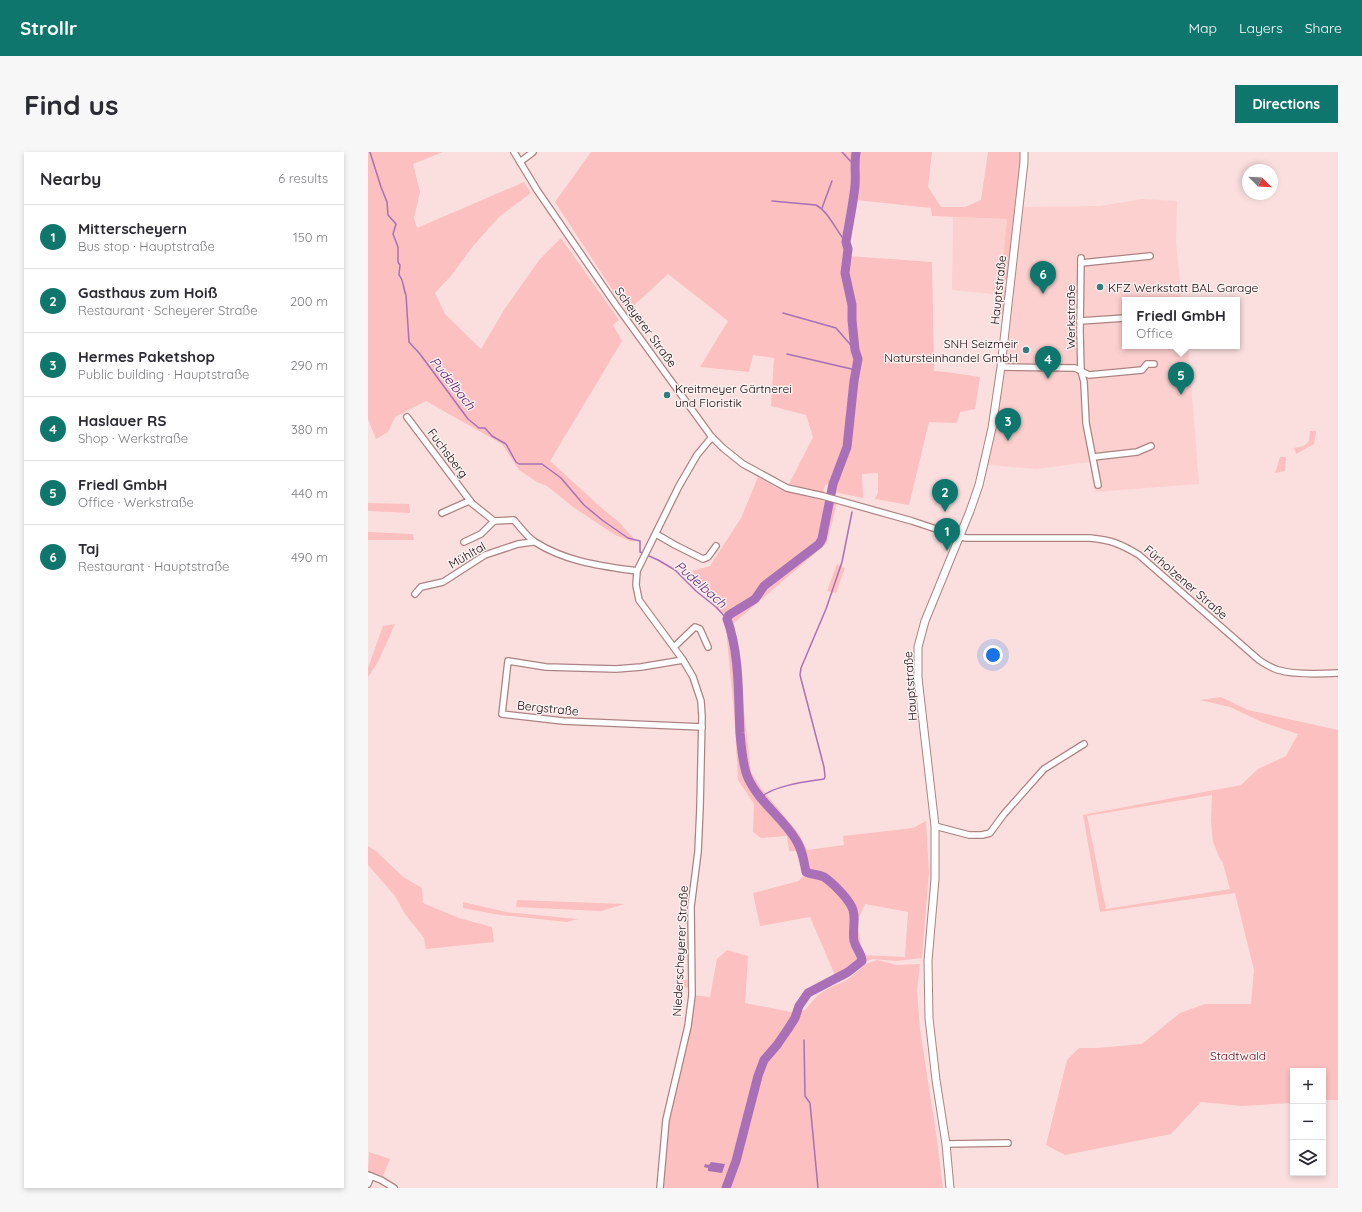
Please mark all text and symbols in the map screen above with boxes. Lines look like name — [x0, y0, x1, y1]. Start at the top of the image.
text: Strollr — [20, 16, 77, 40]
text: Map — [1188, 19, 1217, 37]
text: Layers — [1239, 19, 1283, 37]
text: Share — [1305, 19, 1342, 37]
button: Directions — [1235, 85, 1338, 123]
text: Find us — [24, 87, 118, 122]
north arrow — [1242, 164, 1278, 200]
text: Nearby — [40, 168, 101, 189]
text: 6 results — [278, 170, 328, 186]
text: Mitterscheyern — [78, 219, 187, 238]
text: 1 — [50, 229, 56, 245]
text: 150 m — [293, 229, 328, 245]
text: Bus stop · Hauptstraße — [78, 238, 215, 254]
street label: Hauptstraße — [987, 254, 1009, 325]
pin: 6 — [1030, 261, 1056, 294]
place label: KFZ Werkstatt BAL Garage — [1108, 280, 1258, 295]
marker: KFZ Werkstatt BAL Garage — [1095, 282, 1105, 292]
text: Gasthaus zum Hoiß — [78, 283, 218, 302]
street label: Scheyerer Straße — [612, 284, 680, 370]
street label: Werkstraße — [1063, 284, 1078, 349]
text: 2 — [49, 293, 57, 309]
text: 200 m — [290, 293, 328, 309]
popup — [1122, 297, 1240, 349]
text: Restaurant · Scheyerer Straße — [78, 302, 258, 318]
text: Friedl GmbH — [1136, 306, 1226, 325]
text: Office — [1136, 325, 1173, 341]
place label: SNH Seizmeir Natursteinhandel GmbH — [884, 336, 1018, 365]
marker: SNH Seizmeir Natursteinhandel GmbH — [1021, 345, 1031, 355]
pin: 4 — [1035, 346, 1061, 379]
text: Hermes Paketshop — [78, 347, 215, 366]
water label: Pudelbach — [427, 353, 479, 413]
text: 3 — [50, 357, 56, 373]
text: 290 m — [290, 357, 328, 373]
pin: 5 — [1168, 362, 1194, 395]
text: Public building · Hauptstraße — [78, 366, 249, 382]
place label: Kreitmeyer Gärtnerei und Floristik — [675, 381, 792, 410]
marker: Kreitmeyer Gärtnerei und Floristik — [662, 390, 672, 400]
pin: 3 — [995, 408, 1021, 441]
text: Haslauer RS — [78, 411, 166, 430]
text: 4 — [49, 421, 57, 437]
text: 380 m — [291, 421, 328, 437]
street label: Fuchsberg — [425, 425, 471, 481]
text: Shop · Werkstraße — [78, 430, 188, 446]
text: Friedl GmbH — [78, 475, 167, 494]
pin: 2 — [932, 479, 958, 512]
text: 5 — [49, 485, 57, 501]
text: 440 m — [291, 485, 328, 501]
text: Office · Werkstraße — [78, 494, 194, 510]
pin: 1 — [934, 518, 960, 551]
street label: Mühltal — [446, 538, 488, 572]
text: Taj — [78, 539, 99, 558]
street label: Fürholzener Straße — [1141, 542, 1231, 622]
text: 6 — [49, 549, 57, 565]
text: 490 m — [291, 549, 328, 565]
water label: Pudelbach — [672, 557, 731, 611]
text: Restaurant · Hauptstraße — [78, 558, 229, 574]
your location — [983, 645, 1003, 665]
street label: Hauptstraße — [900, 650, 920, 721]
street label: Bergstraße — [516, 697, 580, 719]
street label: Niederscheyerer Straße — [669, 885, 691, 1017]
park label: Stadtwald — [1210, 1048, 1266, 1063]
map controls — [1290, 1068, 1326, 1176]
button: + — [1290, 1068, 1326, 1104]
button: − — [1290, 1104, 1326, 1140]
button: layers — [1290, 1140, 1326, 1176]

